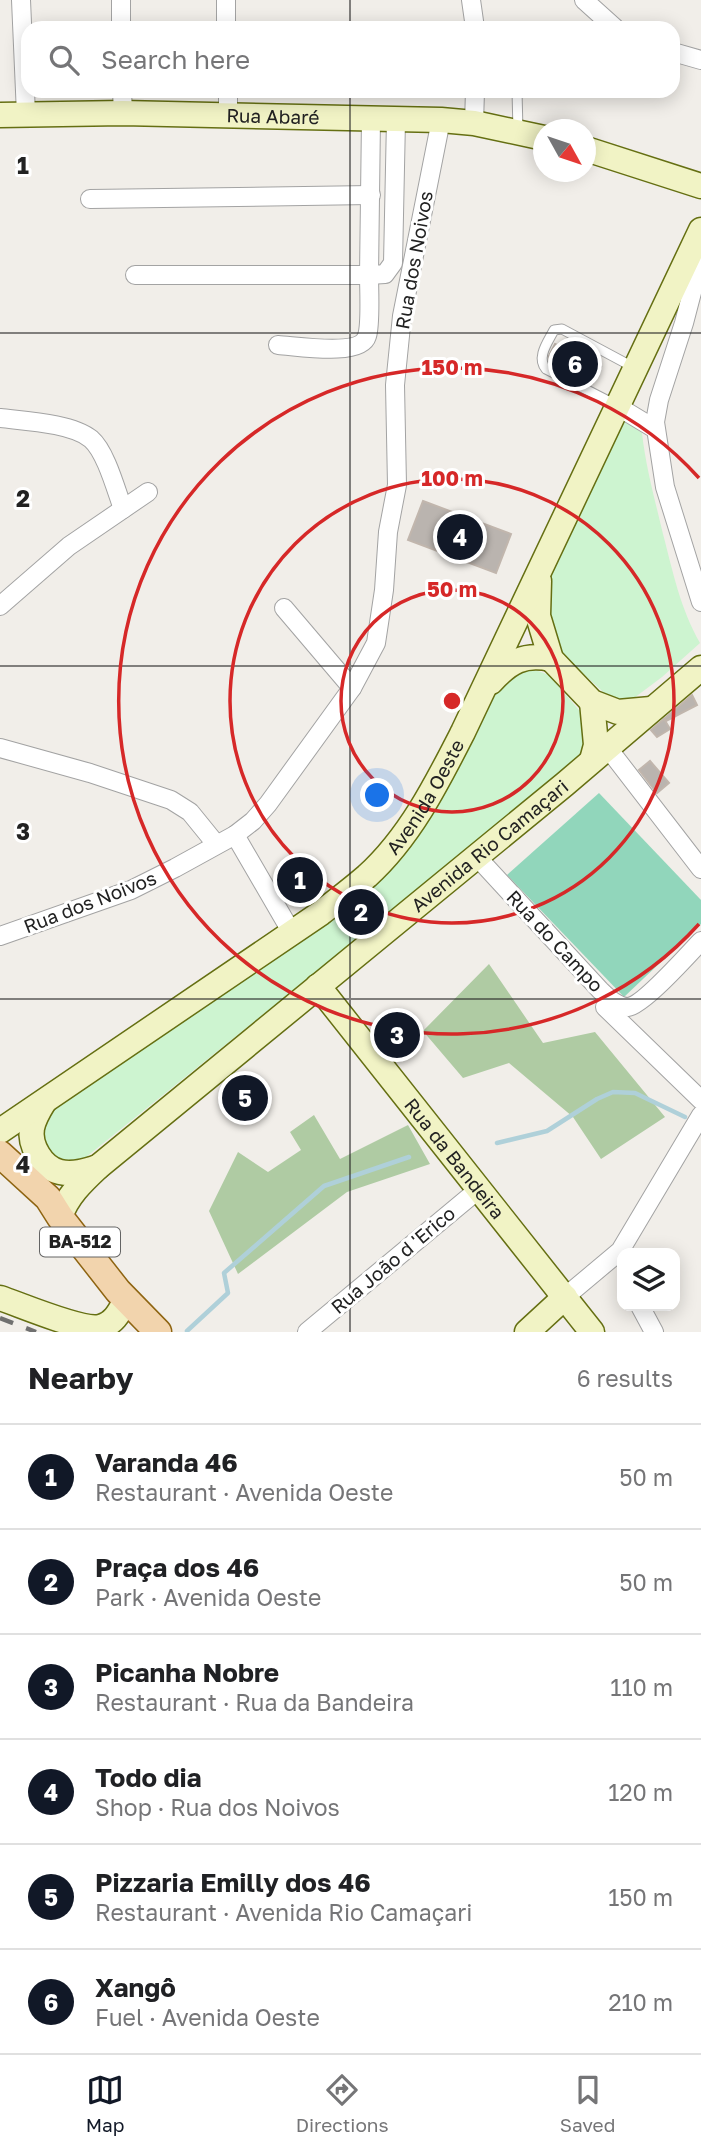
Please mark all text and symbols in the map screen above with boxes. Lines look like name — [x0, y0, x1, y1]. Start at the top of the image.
search box — [21, 21, 680, 98]
icon: search — [45, 41, 83, 79]
text: Search here — [101, 44, 250, 75]
street label: Rua Abaré — [226, 103, 320, 128]
north arrow — [533, 119, 596, 182]
text: 1 — [17, 151, 29, 179]
street label: Rua dos Noivos — [390, 189, 437, 331]
pin: 6 — [552, 338, 598, 390]
text: 150 m — [422, 354, 482, 380]
text: 100 m — [421, 465, 483, 491]
text: 2 — [16, 484, 30, 512]
pin: 4 — [437, 511, 483, 563]
text: 50 m — [427, 576, 477, 602]
centre of rings — [440, 689, 464, 713]
street label: Avenida Oeste — [381, 735, 468, 859]
street label: Avenida Rio Camaçari — [406, 774, 572, 916]
your location — [360, 778, 394, 812]
text: 3 — [16, 817, 30, 845]
pin: 1 — [277, 854, 323, 906]
street label: Rua dos Noivos — [20, 866, 159, 937]
street label: Rua do Campo — [502, 885, 608, 996]
pin: 2 — [338, 886, 384, 938]
pin: 3 — [374, 1009, 420, 1061]
pin: 5 — [222, 1072, 268, 1124]
street label: Rua da Bandeira — [400, 1093, 510, 1223]
text: 4 — [16, 1150, 30, 1178]
street label: Rua João d 'Erico — [326, 1201, 459, 1318]
road number: BA-512 — [40, 1227, 120, 1256]
map controls — [617, 1248, 680, 1311]
button: layers — [617, 1248, 680, 1311]
text: Nearby — [28, 1360, 133, 1396]
text: 6 results — [577, 1364, 673, 1392]
text: Varanda 46 — [95, 1447, 238, 1478]
text: 1 — [45, 1463, 57, 1491]
text: 50 m — [619, 1463, 673, 1491]
text: Restaurant · Avenida Oeste — [95, 1478, 393, 1506]
text: Praça dos 46 — [95, 1552, 259, 1583]
text: 2 — [44, 1568, 58, 1596]
text: 50 m — [619, 1568, 673, 1596]
text: Park · Avenida Oeste — [95, 1583, 321, 1611]
text: Picanha Nobre — [95, 1657, 279, 1688]
text: 3 — [44, 1673, 58, 1701]
text: 110 m — [610, 1673, 673, 1701]
text: Restaurant · Rua da Bandeira — [95, 1688, 414, 1716]
text: Todo dia — [95, 1762, 202, 1793]
text: 4 — [44, 1778, 58, 1806]
text: 120 m — [608, 1778, 673, 1806]
text: Shop · Rua dos Noivos — [95, 1793, 340, 1821]
text: Pizzaria Emilly dos 46 — [95, 1867, 371, 1898]
text: 5 — [44, 1883, 58, 1911]
text: 150 m — [608, 1883, 673, 1911]
text: Restaurant · Avenida Rio Camaçari — [95, 1898, 472, 1926]
text: Xangô — [95, 1972, 176, 2003]
text: 6 — [44, 1988, 58, 2016]
text: 210 m — [608, 1988, 673, 2016]
text: Fuel · Avenida Oeste — [95, 2003, 320, 2031]
tab: Map — [86, 2071, 124, 2136]
tab: Directions — [296, 2071, 389, 2136]
tab: Saved — [560, 2071, 615, 2136]

